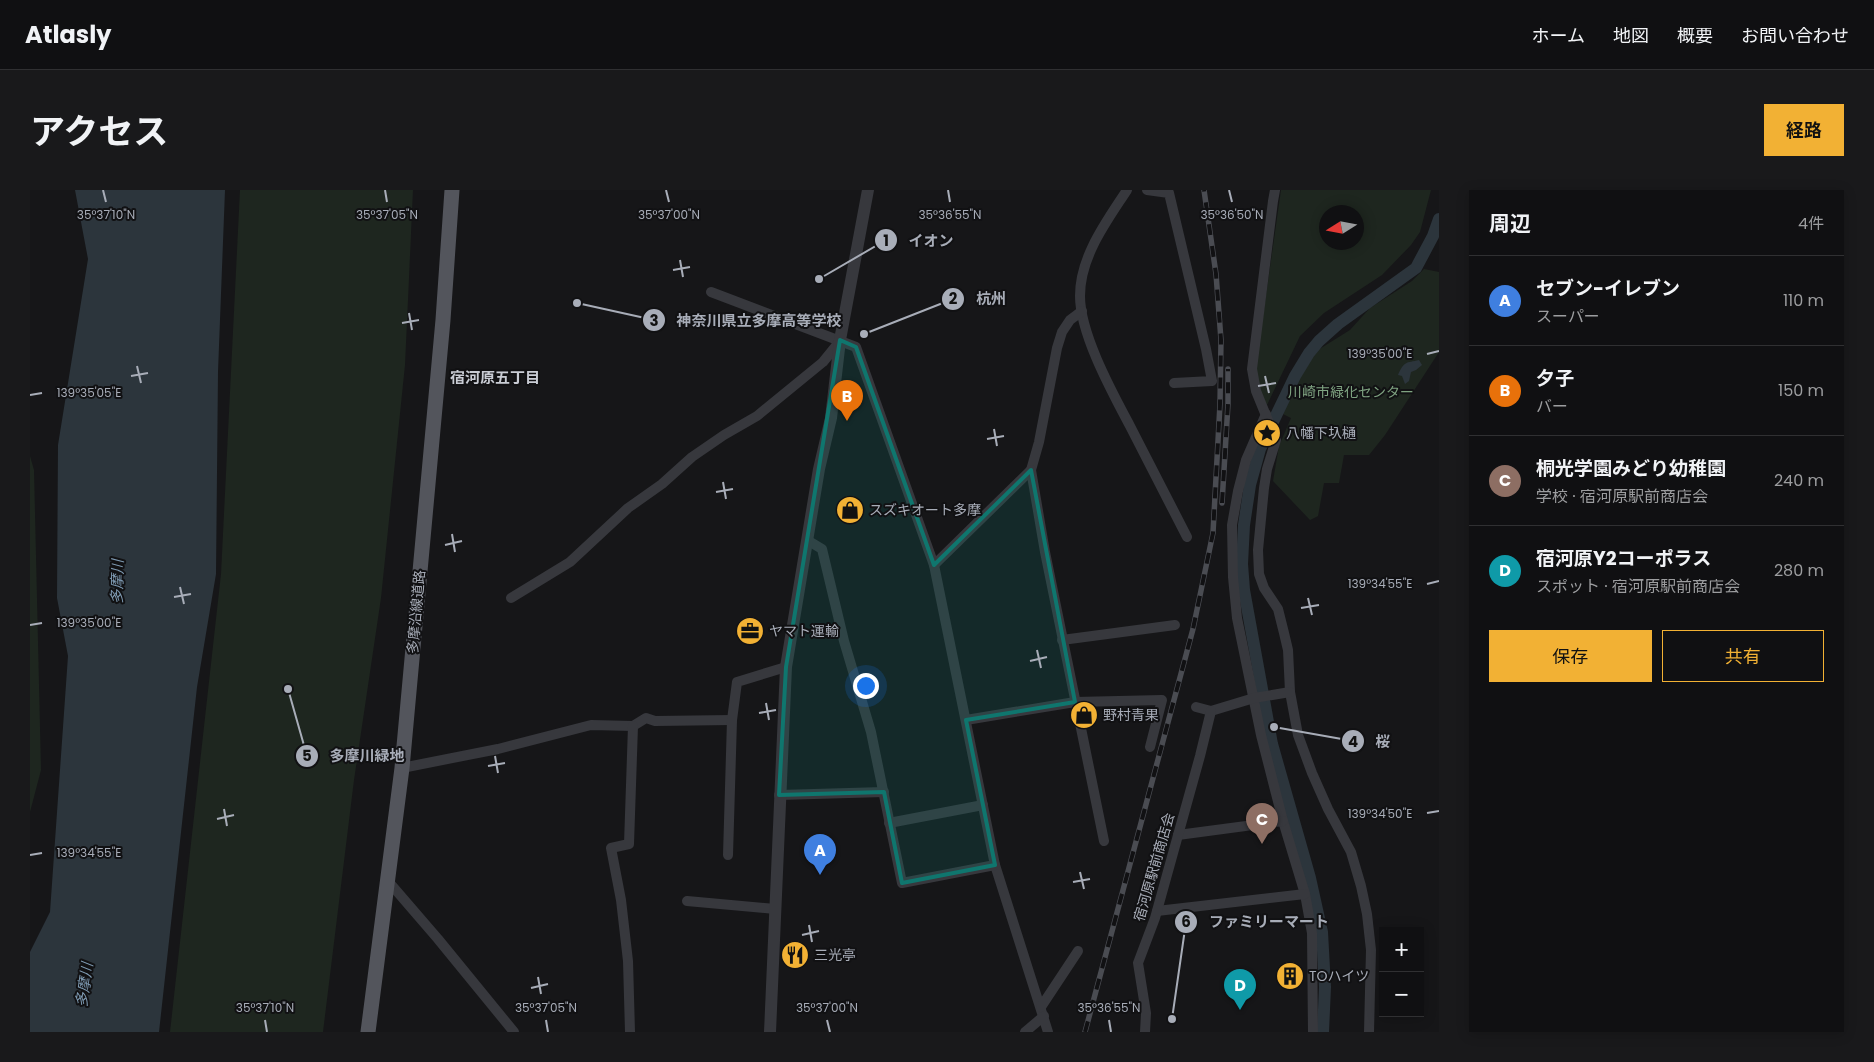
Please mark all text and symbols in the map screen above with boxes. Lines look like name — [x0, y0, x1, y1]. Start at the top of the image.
text: Atlasly — [25, 18, 111, 51]
text: ホーム — [1532, 23, 1585, 48]
text: 地図 — [1613, 23, 1649, 48]
text: 概要 — [1677, 23, 1713, 48]
text: お問い合わせ — [1741, 23, 1849, 48]
button: 経路 — [1764, 104, 1844, 156]
text: アクセス — [30, 107, 168, 156]
north arrow — [1319, 205, 1364, 250]
text: 35°37'10"N — [77, 206, 135, 223]
text: 35°37'05"N — [356, 206, 418, 223]
text: 35°37'00"N — [638, 206, 700, 223]
text: 35°36'55"N — [918, 206, 982, 223]
text: 35°36'50"N — [1200, 206, 1264, 223]
text: 周辺 — [1489, 209, 1531, 238]
text: 4件 — [1798, 212, 1824, 235]
callout: イオン — [874, 225, 964, 255]
text: 1 — [883, 230, 889, 251]
text: イオン — [908, 230, 954, 251]
text: セブン-イレブン — [1536, 275, 1680, 302]
callout: 杭州 — [941, 284, 1016, 314]
text: 2 — [949, 288, 958, 309]
text: 杭州 — [976, 288, 1006, 309]
text: A — [1499, 289, 1511, 312]
text: 110 m — [1783, 289, 1824, 312]
callout: 神奈川県立多摩高等学校 — [642, 305, 852, 335]
text: スーパー — [1536, 305, 1600, 328]
text: 3 — [649, 310, 659, 331]
text: 神奈川県立多摩高等学校 — [675, 310, 842, 331]
text: 139°35'00"E — [1348, 345, 1412, 362]
text: 夕子 — [1536, 365, 1574, 392]
district label: 宿河原五丁目 — [450, 367, 540, 388]
text: B — [1500, 379, 1510, 402]
text: 150 m — [1778, 379, 1824, 402]
pin: B — [831, 380, 863, 421]
park label: 川崎市緑化センター — [1288, 382, 1414, 402]
text: 139°35'05"E — [57, 384, 121, 401]
text: バー — [1536, 395, 1568, 418]
place icon: 八幡下圦樋 — [1252, 418, 1282, 448]
place label: 八幡下圦樋 — [1286, 423, 1356, 443]
text: 桐光学園みどり幼稚園 — [1536, 455, 1726, 482]
text: C — [1499, 469, 1511, 492]
text: 240 m — [1774, 469, 1824, 492]
text: 学校 · 宿河原駅前商店会 — [1536, 485, 1708, 508]
shop icon: スズキオート多摩 — [835, 495, 865, 525]
place label: スズキオート多摩 — [869, 500, 981, 520]
text: 宿河原Y2コーポラス — [1536, 545, 1711, 572]
water label: 多摩川 — [106, 557, 128, 605]
text: D — [1499, 559, 1511, 582]
text: 280 m — [1774, 559, 1824, 582]
street label: 多摩沿線道路 — [402, 569, 430, 655]
text: 139°34'55"E — [1348, 575, 1412, 592]
text: スポット · 宿河原駅前商店会 — [1536, 575, 1740, 598]
text: 139°35'00"E — [57, 614, 121, 631]
office icon: ヤマト運輸 — [735, 616, 765, 646]
place label: ヤマト運輸 — [769, 621, 839, 641]
button: 保存 — [1489, 630, 1652, 682]
button: 共有 — [1662, 630, 1824, 682]
your location — [853, 673, 879, 699]
shop icon: 野村青果 — [1069, 700, 1099, 730]
place label: 野村青果 — [1103, 705, 1159, 725]
callout: 桜 — [1341, 726, 1401, 756]
text: 4 — [1348, 731, 1358, 752]
text: 桜 — [1375, 731, 1391, 752]
callout: 多摩川緑地 — [295, 741, 415, 771]
text: 5 — [302, 745, 312, 766]
text: 多摩川緑地 — [329, 745, 405, 766]
pin: C — [1246, 803, 1278, 844]
text: 139°34'50"E — [1348, 805, 1412, 822]
street label: 宿河原駅前商店会 — [1129, 810, 1179, 924]
pin: A — [804, 834, 836, 875]
text: 139°34'55"E — [57, 844, 121, 861]
callout: ファミリーマート — [1174, 907, 1339, 937]
text: 6 — [1181, 911, 1191, 932]
text: ファミリーマート — [1209, 911, 1329, 932]
map controls — [1379, 927, 1424, 1017]
button: + — [1379, 927, 1424, 972]
restaurant icon: 三光亭 — [780, 940, 810, 970]
place label: 三光亭 — [814, 945, 856, 965]
water label: 多摩川 — [70, 959, 98, 1009]
building icon: TOハイツ — [1275, 961, 1305, 991]
place label: TOハイツ — [1309, 966, 1369, 986]
pin: D — [1224, 969, 1256, 1010]
button: − — [1379, 972, 1424, 1017]
text: 35°37'10"N — [236, 999, 294, 1016]
text: 35°37'05"N — [515, 999, 577, 1016]
text: 35°37'00"N — [796, 999, 858, 1016]
text: 35°36'55"N — [1077, 999, 1141, 1016]

